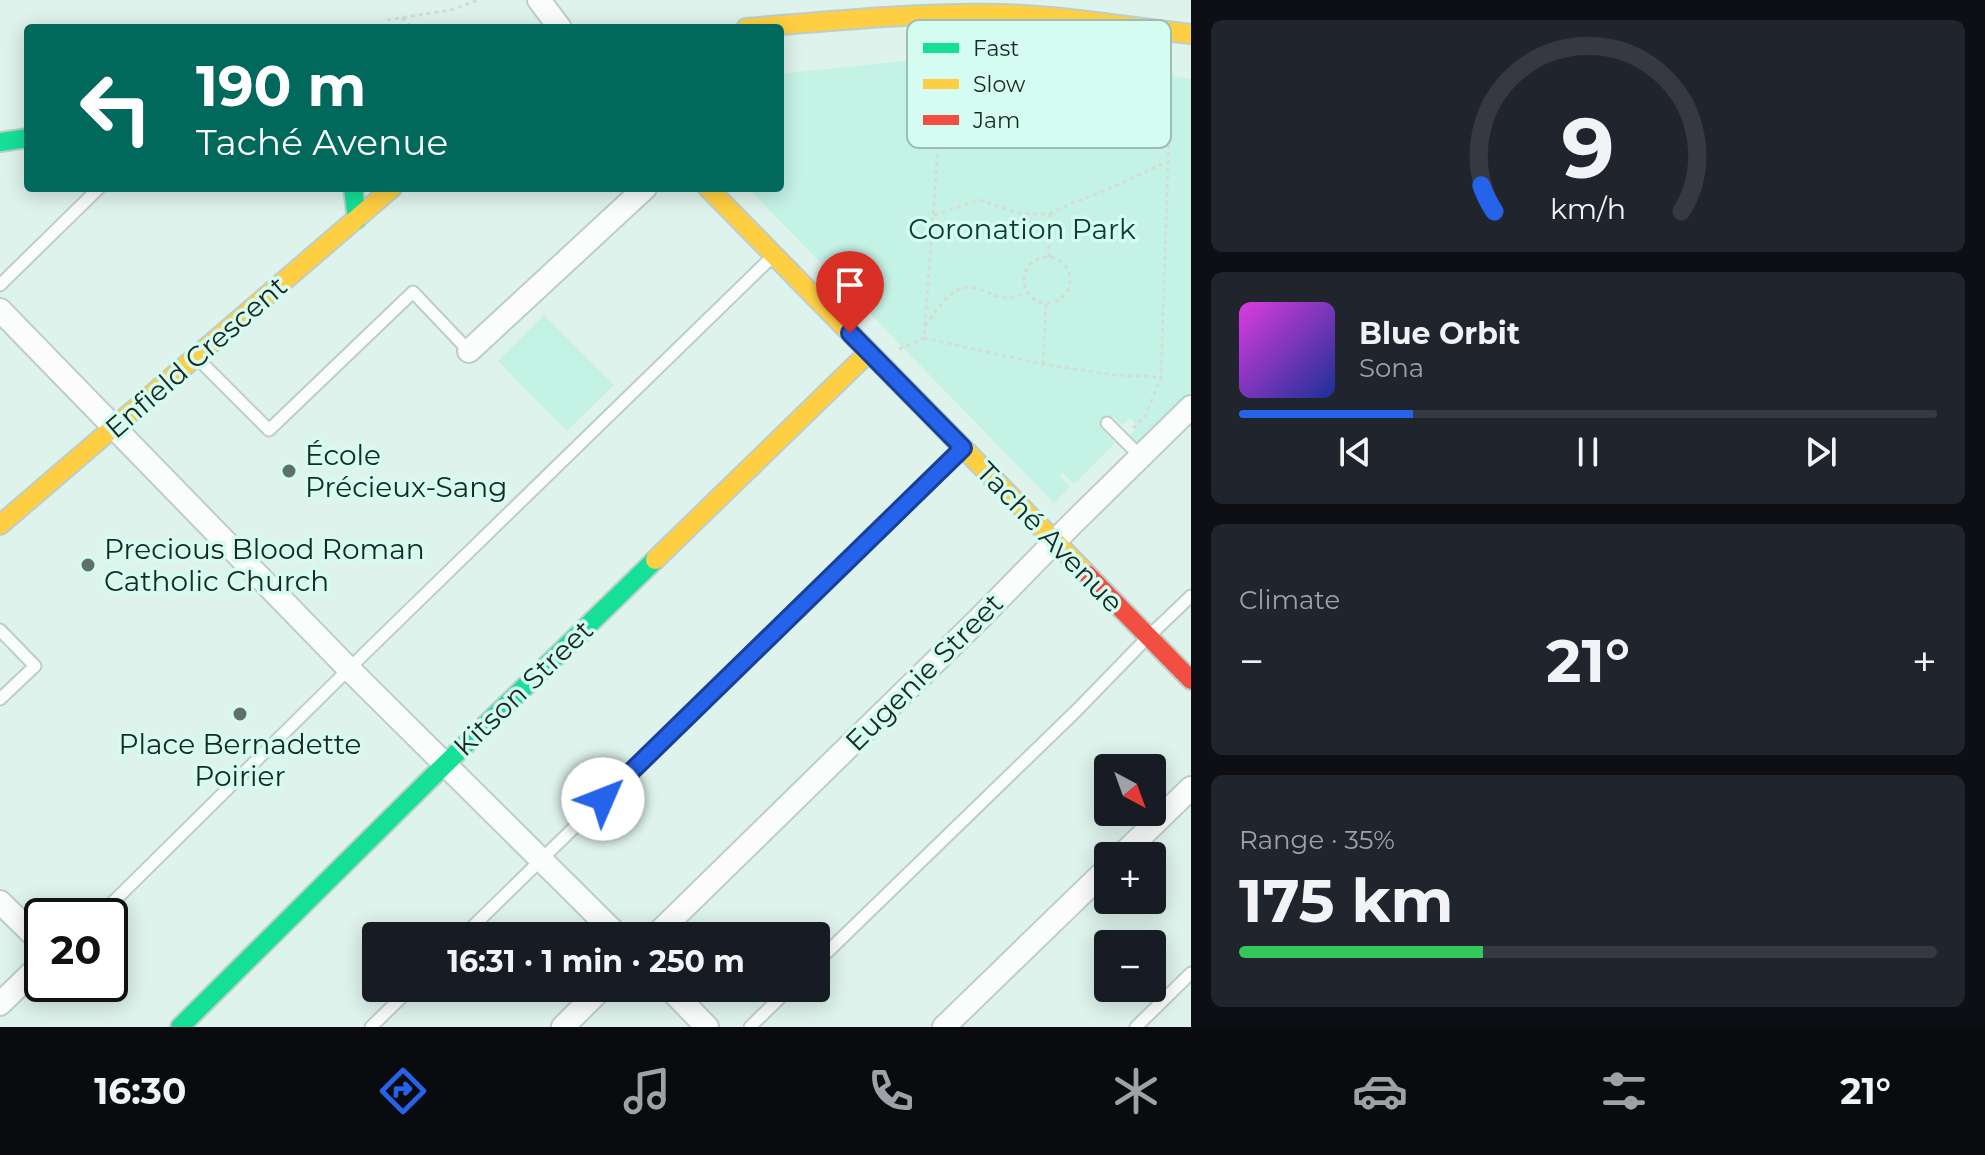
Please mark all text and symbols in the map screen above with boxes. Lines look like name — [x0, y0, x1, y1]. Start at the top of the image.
legend — [907, 20, 1171, 148]
text: Fast — [973, 35, 1019, 62]
text: 190 m — [196, 52, 366, 120]
icon: left — [64, 56, 168, 160]
text: Slow — [973, 71, 1026, 98]
text: 9 — [1562, 96, 1615, 198]
text: Jam — [972, 107, 1020, 134]
text: Taché Avenue — [196, 120, 448, 164]
text: km/h — [1550, 191, 1626, 226]
park label: Coronation Park — [908, 212, 1136, 246]
pin — [816, 251, 884, 333]
icon: arrive — [828, 263, 872, 307]
street label: Enfield Crescent — [98, 269, 294, 445]
text: Blue Orbit — [1359, 315, 1520, 352]
text: Sona — [1359, 352, 1424, 384]
icon: previous — [1333, 430, 1377, 474]
icon: pause — [1566, 430, 1610, 474]
icon: next — [1799, 430, 1843, 474]
place label: École Précieux-Sang — [305, 438, 507, 504]
street label: Taché Avenue — [970, 455, 1130, 619]
marker: École Précieux-Sang — [280, 462, 298, 480]
place label: Precious Blood Roman Catholic Church — [104, 532, 425, 598]
marker: Precious Blood Roman Catholic Church — [79, 556, 97, 574]
text: Climate — [1239, 584, 1340, 616]
street label: Eugenie Street — [838, 586, 1010, 758]
street label: Kitson Street — [446, 613, 600, 763]
text: 21° — [1546, 624, 1630, 697]
text: − — [1239, 634, 1264, 688]
text: + — [1912, 634, 1937, 688]
marker: Place Bernadette Poirier — [231, 705, 249, 723]
place label: Place Bernadette Poirier — [118, 727, 362, 793]
north arrow — [1094, 754, 1166, 826]
map controls — [1094, 754, 1166, 1002]
position arrow — [561, 757, 645, 841]
text: Range · 35% — [1239, 824, 1395, 856]
button: + — [1094, 842, 1166, 914]
text: 175 km — [1239, 864, 1453, 937]
speed limit sign: 20 — [24, 898, 128, 1002]
button: − — [1094, 930, 1166, 1002]
text: 16:31 · 1 min · 250 m — [447, 943, 745, 980]
icon: directions — [375, 1063, 431, 1119]
icon: music — [619, 1063, 675, 1119]
icon: phone — [863, 1063, 919, 1119]
icon: climate — [1108, 1063, 1164, 1119]
icon: car — [1352, 1063, 1408, 1119]
icon: filters — [1596, 1063, 1652, 1119]
text: 16:30 — [94, 1069, 186, 1113]
text: 21° — [1840, 1069, 1891, 1113]

